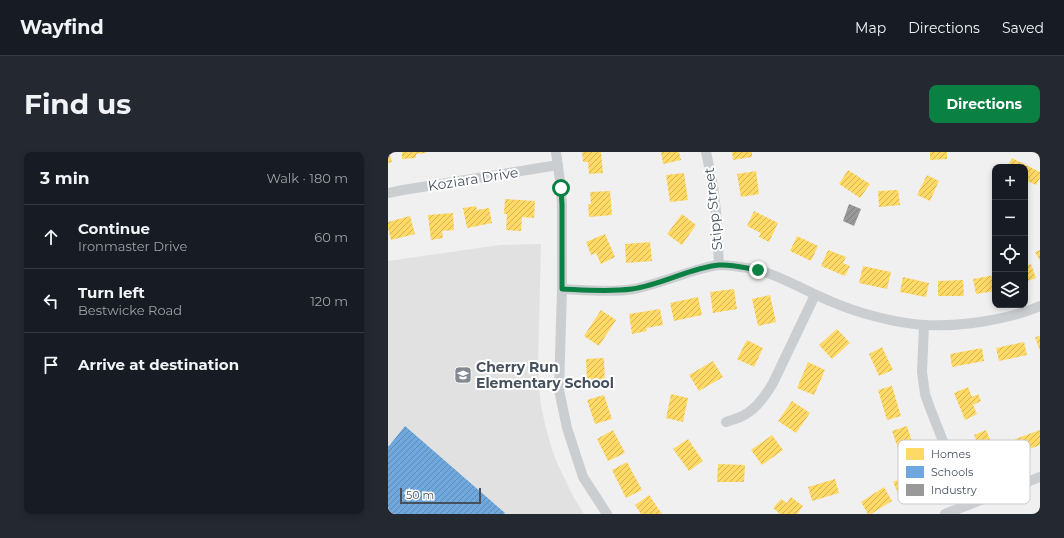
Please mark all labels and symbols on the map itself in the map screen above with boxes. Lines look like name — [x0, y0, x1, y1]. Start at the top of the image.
street label: Koziara Drive — [427, 163, 519, 195]
street label: Stipp Street — [700, 166, 726, 251]
route start — [552, 179, 570, 197]
route end — [749, 261, 767, 279]
place label: Cherry Run Elementary School — [476, 358, 614, 392]
school or university icon: Cherry Run Elementary School — [453, 365, 473, 385]
legend — [898, 440, 1030, 504]
text: Homes — [931, 447, 971, 461]
text: Schools — [931, 465, 974, 479]
text: Industry — [931, 483, 977, 497]
scale bar — [400, 486, 481, 505]

